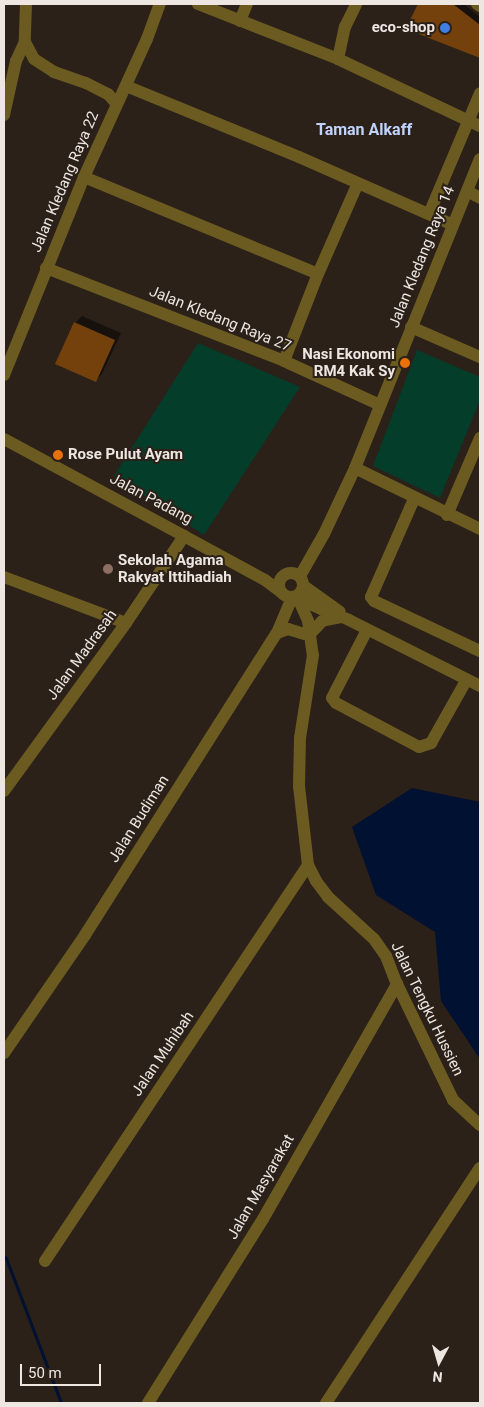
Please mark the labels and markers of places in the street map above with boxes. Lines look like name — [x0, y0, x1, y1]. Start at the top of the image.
place label: eco-shop — [372, 19, 435, 37]
marker: eco-shop — [439, 22, 451, 34]
place label: Nasi Ekonomi RM4 Kak Sy — [302, 345, 395, 380]
marker: Nasi Ekonomi RM4 Kak Sy — [399, 357, 411, 369]
place label: Rose Pulut Ayam — [68, 446, 183, 464]
marker: Rose Pulut Ayam — [52, 449, 64, 461]
place label: Sekolah Agama Rakyat Ittihadiah — [118, 551, 232, 586]
marker: Sekolah Agama Rakyat Ittihadiah — [102, 563, 114, 575]

